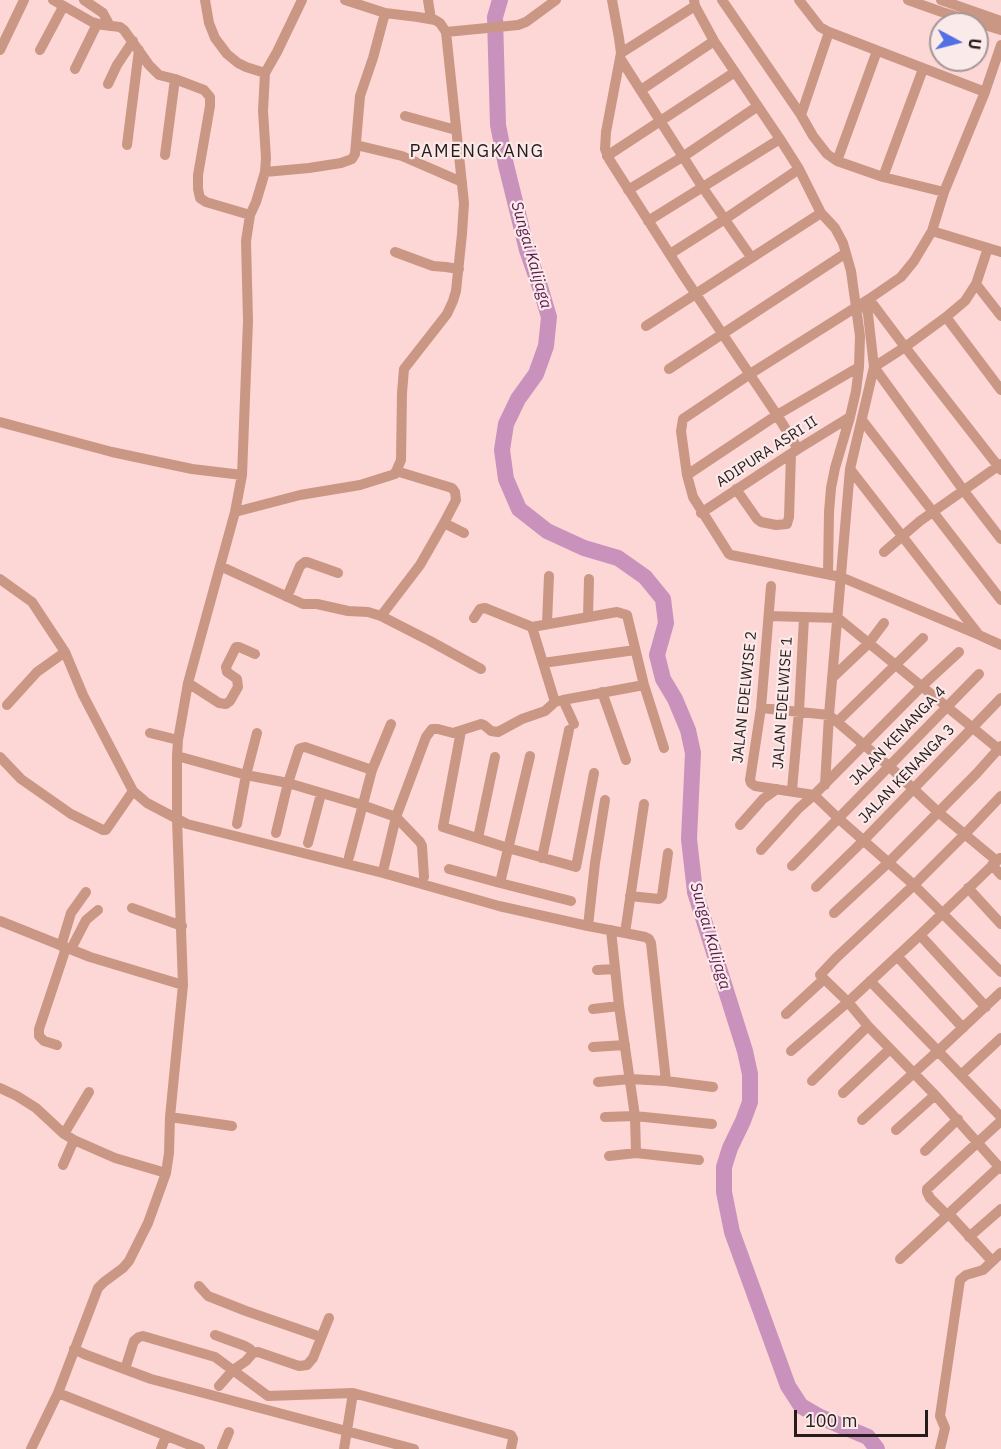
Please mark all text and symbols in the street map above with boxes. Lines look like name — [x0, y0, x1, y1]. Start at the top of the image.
north arrow — [929, 12, 989, 72]
text: U — [964, 37, 985, 51]
district label: PAMENGKANG — [409, 141, 545, 163]
water label: Sungai Kalijaga — [507, 199, 555, 311]
street label: ADIPURA ASRI II — [713, 413, 821, 491]
street label: JALAN EDELWISE 2 — [729, 630, 761, 764]
street label: JALAN EDELWISE 1 — [769, 636, 797, 770]
street label: JALAN KENANGA 4 — [846, 683, 950, 789]
street label: JALAN KENANGA 3 — [855, 721, 959, 827]
water label: Sungai Kalijaga — [686, 880, 734, 992]
scale bar — [797, 1398, 930, 1436]
text: 100 m — [805, 1409, 857, 1432]

